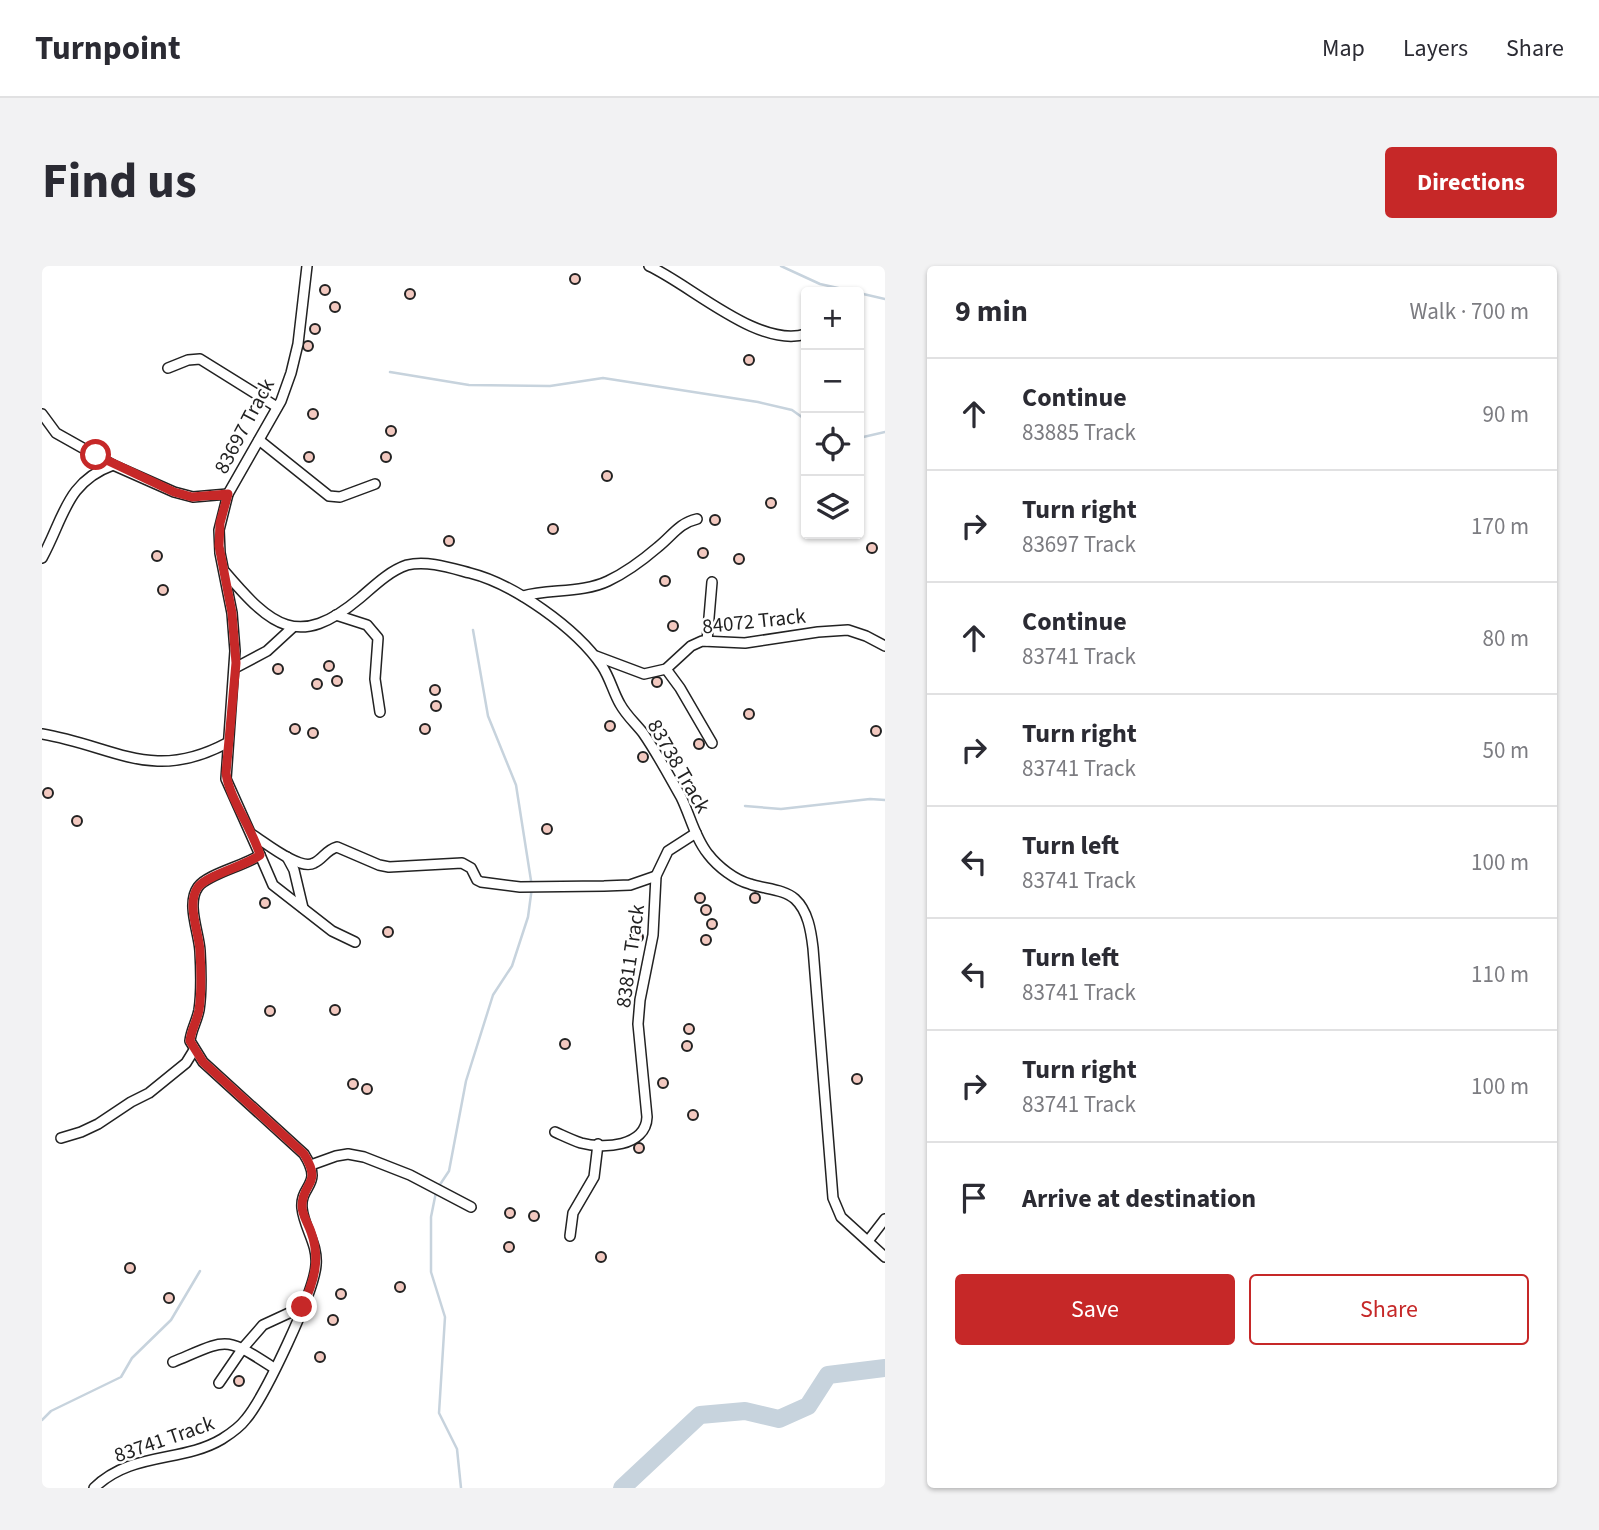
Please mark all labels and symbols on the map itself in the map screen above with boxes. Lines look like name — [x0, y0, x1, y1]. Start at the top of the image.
street label: 83697 Track — [206, 373, 282, 479]
route start — [80, 439, 111, 470]
street label: 84072 Track — [701, 601, 808, 641]
street label: 83738 Track — [640, 713, 718, 819]
street label: 83811 Track — [608, 902, 652, 1010]
route end — [286, 1291, 317, 1322]
street label: 83741 Track — [110, 1408, 219, 1470]

